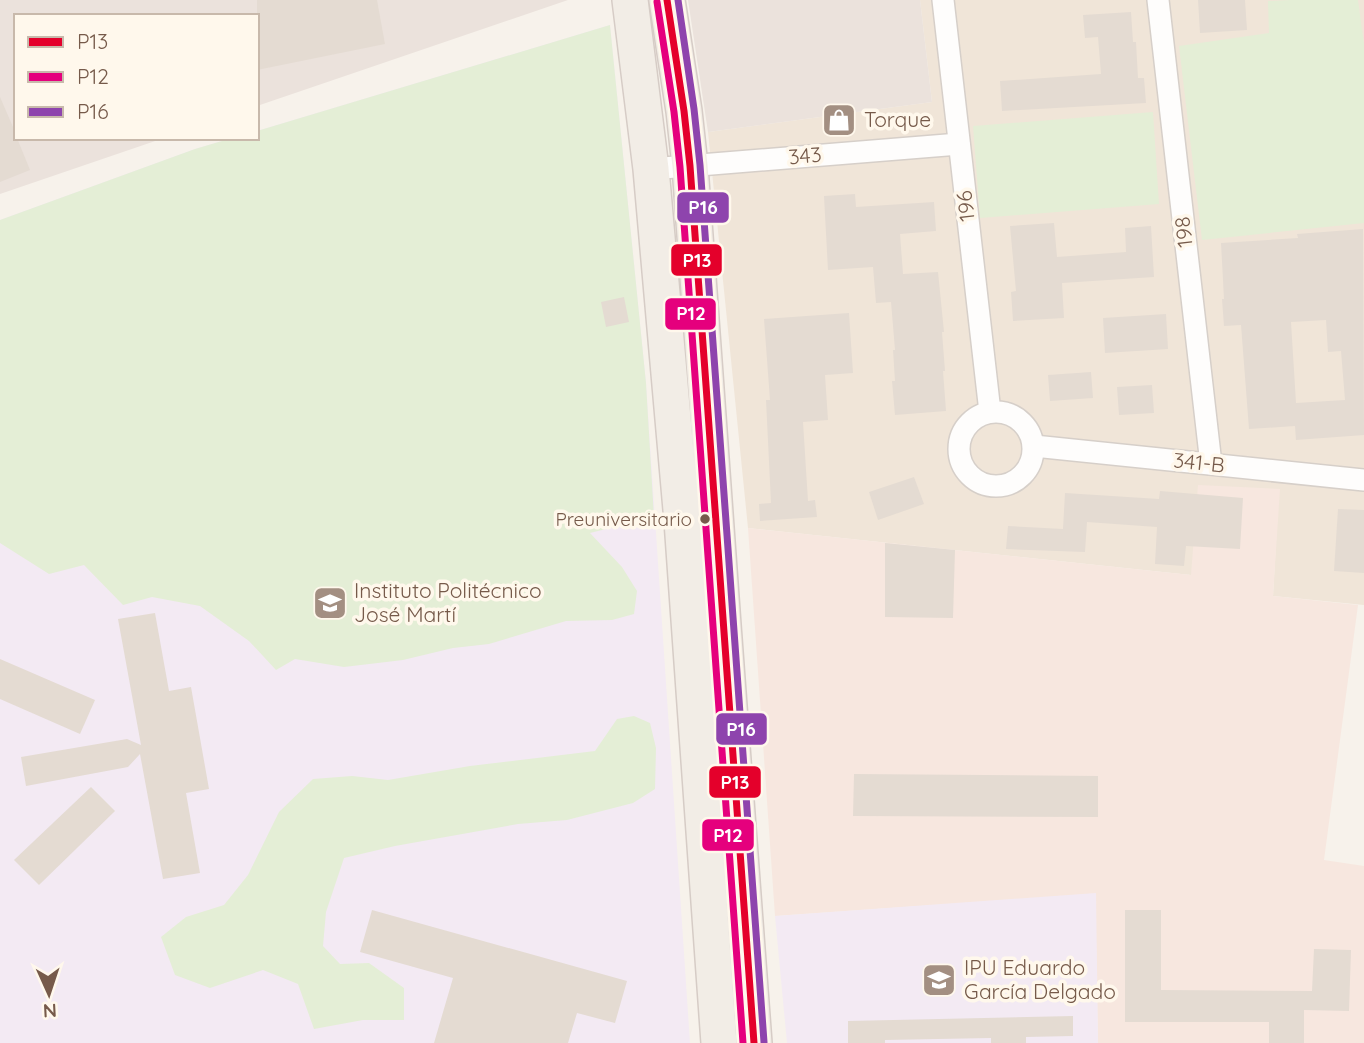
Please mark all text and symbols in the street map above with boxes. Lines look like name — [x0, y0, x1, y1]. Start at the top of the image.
legend — [14, 14, 259, 140]
text: P13 — [77, 28, 108, 54]
text: P12 — [77, 63, 109, 89]
text: P16 — [77, 98, 109, 124]
shop icon: Torque — [820, 101, 858, 139]
place label: Torque — [864, 106, 931, 132]
street label: 343 — [787, 141, 823, 169]
street label: 196 — [950, 189, 980, 223]
line badge: P16 — [676, 191, 730, 224]
text: P16 — [688, 195, 718, 219]
street label: 198 — [1168, 215, 1198, 249]
line badge: P13 — [670, 243, 723, 277]
text: P13 — [682, 248, 712, 272]
line badge: P12 — [664, 297, 717, 331]
text: P12 — [676, 301, 706, 325]
street label: 341-B — [1172, 446, 1226, 478]
place label: Preuniversitario — [555, 507, 692, 531]
marker: Preuniversitario — [698, 512, 712, 526]
place label: Instituto Politécnico José Martí — [354, 577, 542, 627]
school or university icon: Instituto Politécnico José Martí — [311, 584, 349, 622]
line badge: P16 — [715, 712, 768, 746]
text: P16 — [726, 717, 756, 741]
line badge: P13 — [708, 765, 762, 799]
text: P13 — [720, 770, 750, 794]
line badge: P12 — [701, 818, 755, 852]
text: P12 — [713, 823, 743, 847]
place label: IPU Eduardo García Delgado — [964, 954, 1116, 1004]
north arrow — [14, 959, 84, 1029]
school or university icon: IPU Eduardo García Delgado — [920, 961, 958, 999]
text: N — [42, 999, 57, 1023]

